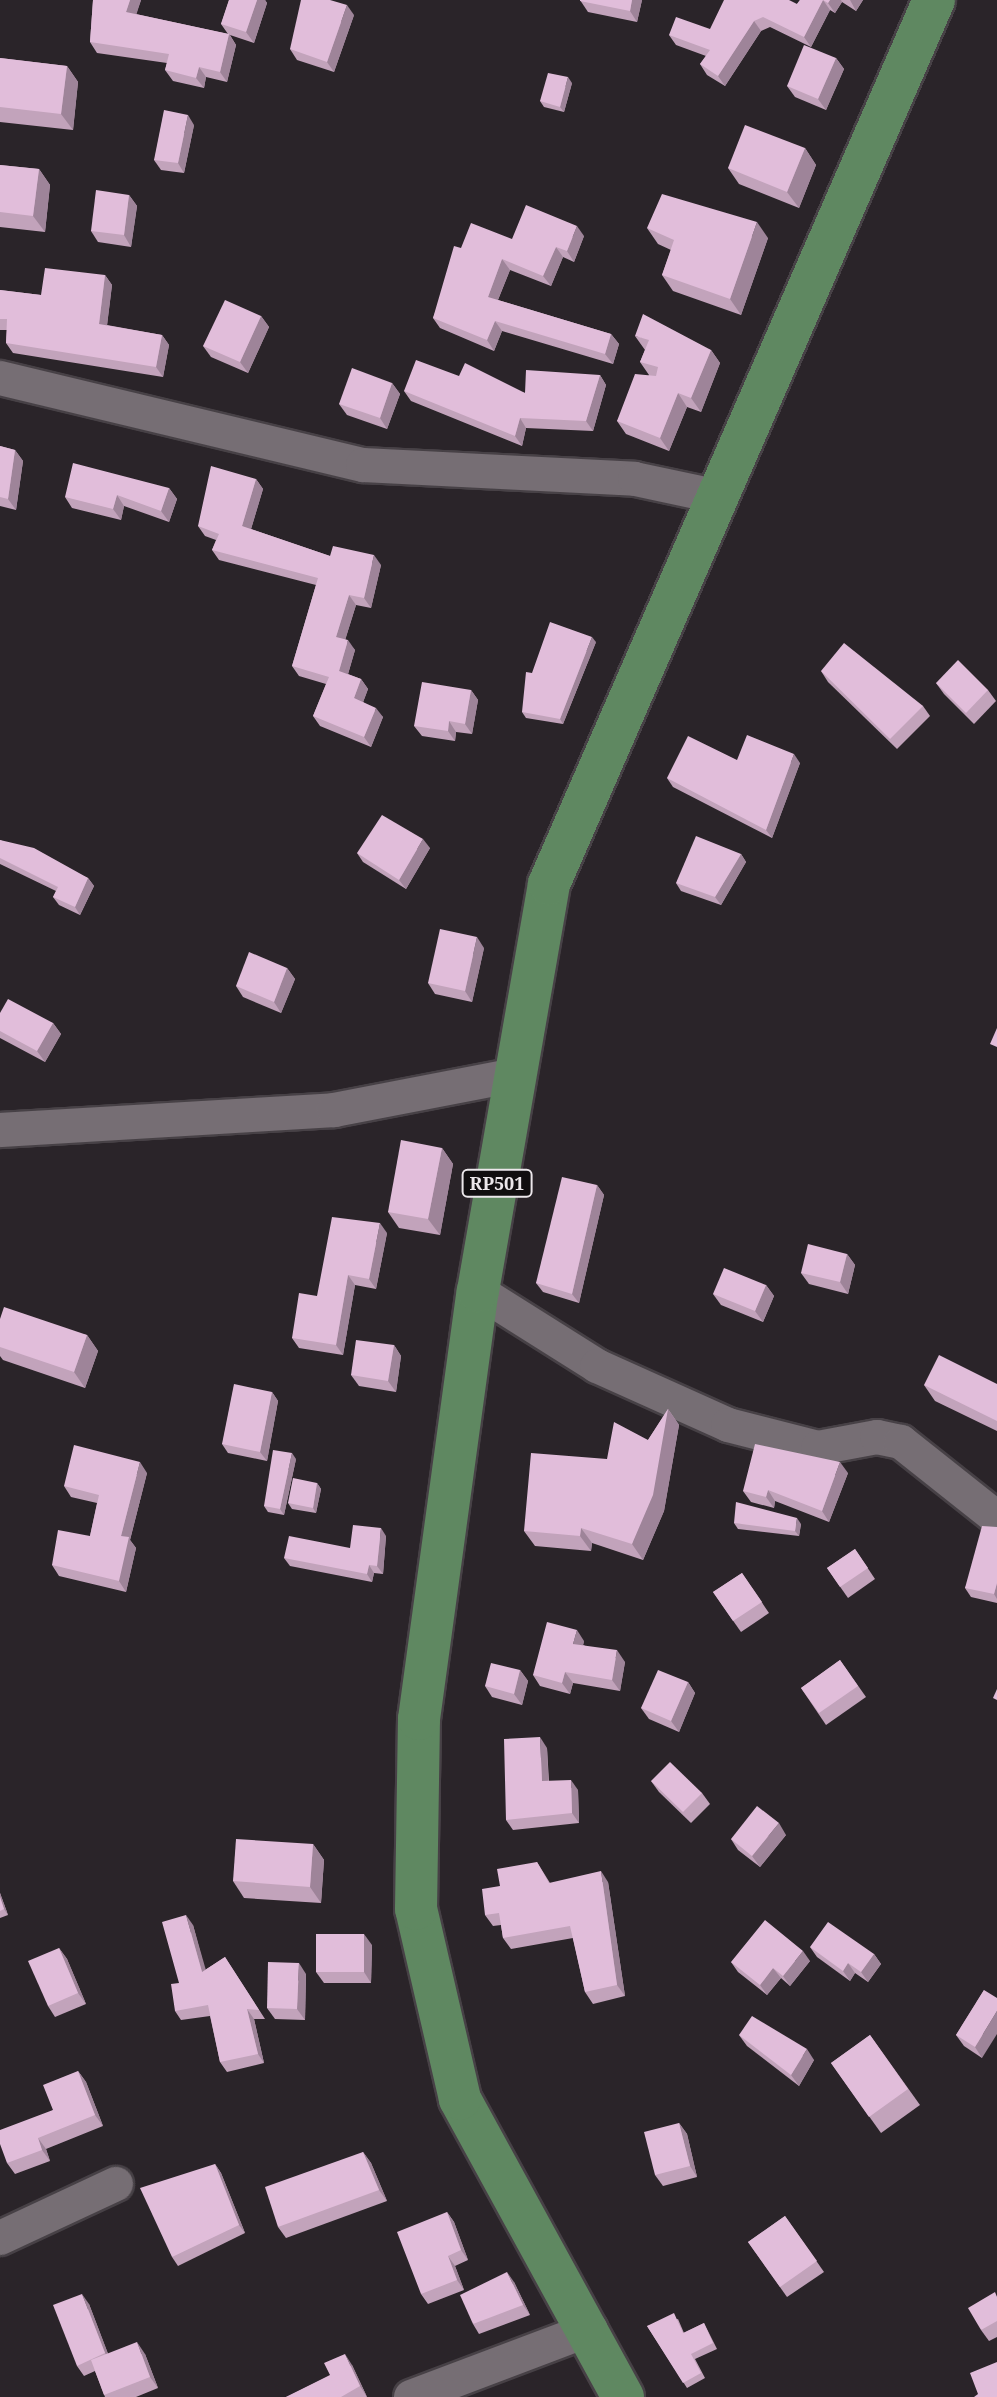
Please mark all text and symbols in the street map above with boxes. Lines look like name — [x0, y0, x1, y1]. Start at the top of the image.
road number: RP501 — [461, 1169, 533, 1197]

